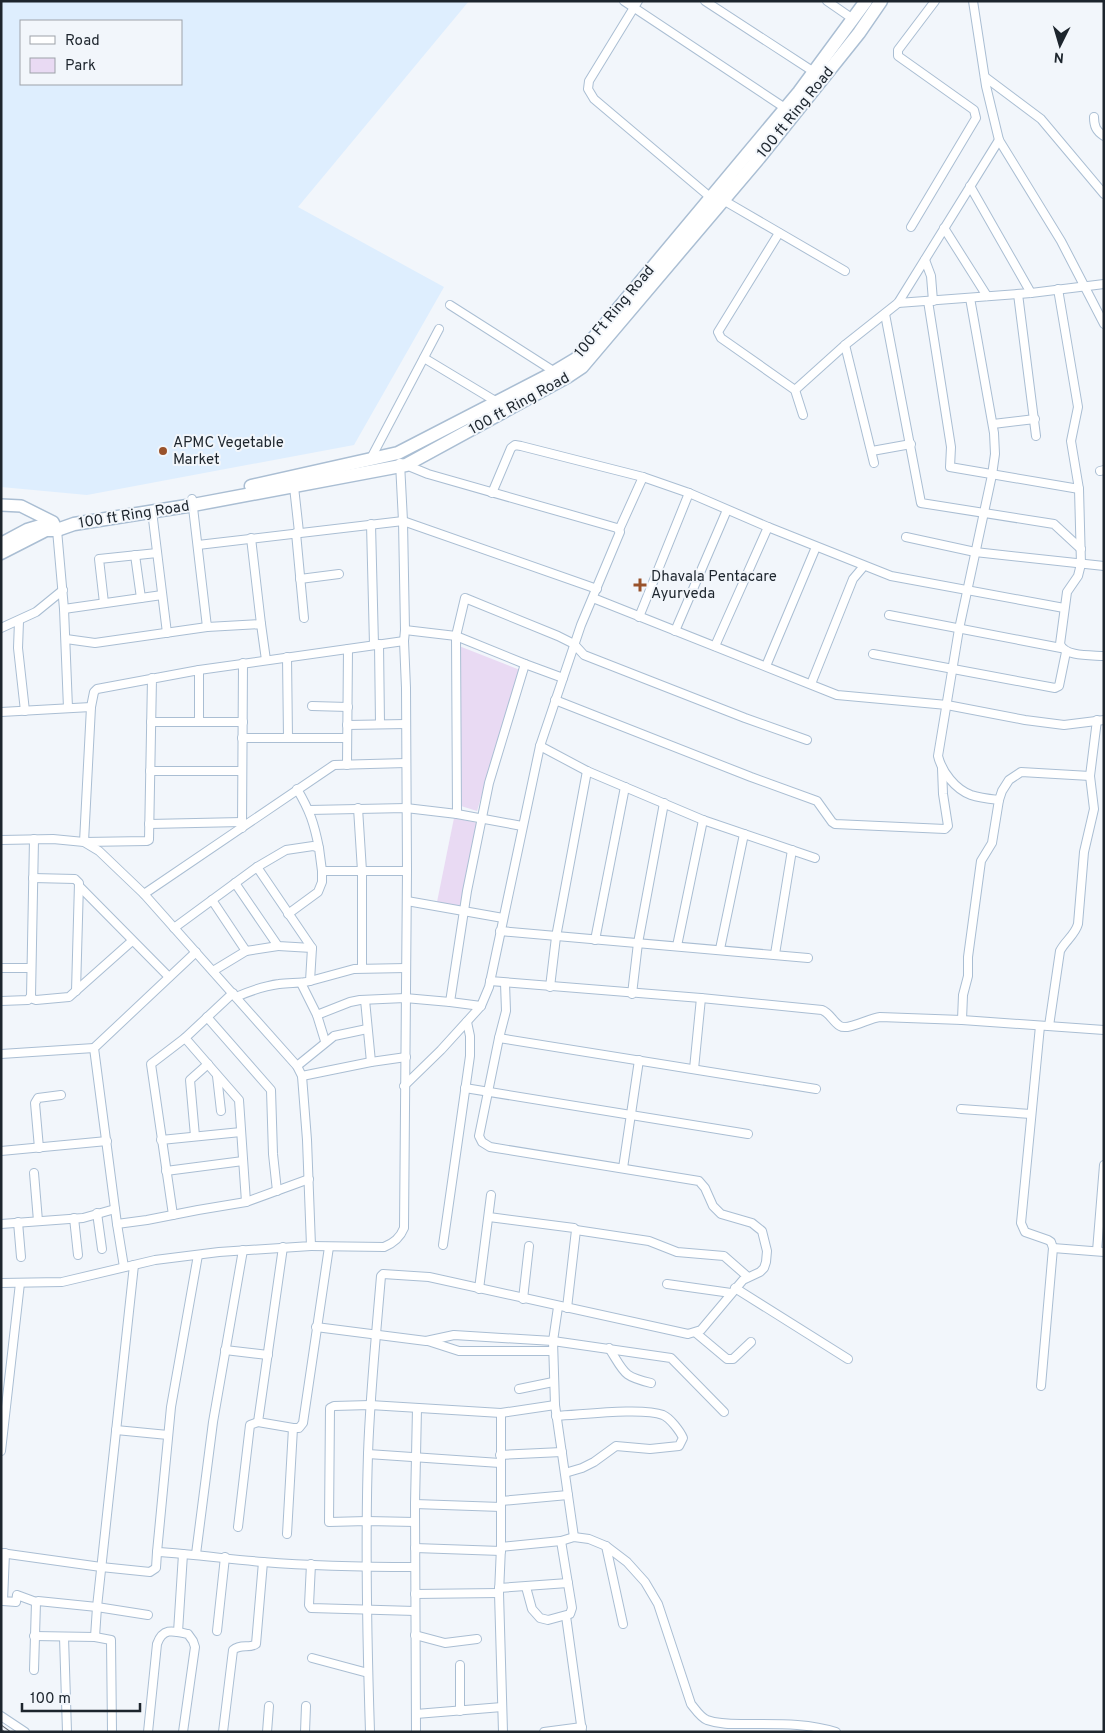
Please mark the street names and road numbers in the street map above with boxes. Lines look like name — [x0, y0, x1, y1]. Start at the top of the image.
street label: 100 ft Ring Road — [754, 64, 839, 162]
street label: 100 Ft Ring Road — [571, 262, 659, 362]
street label: 100 ft Ring Road — [466, 369, 573, 440]
street label: 100 ft Ring Road — [78, 497, 191, 534]

